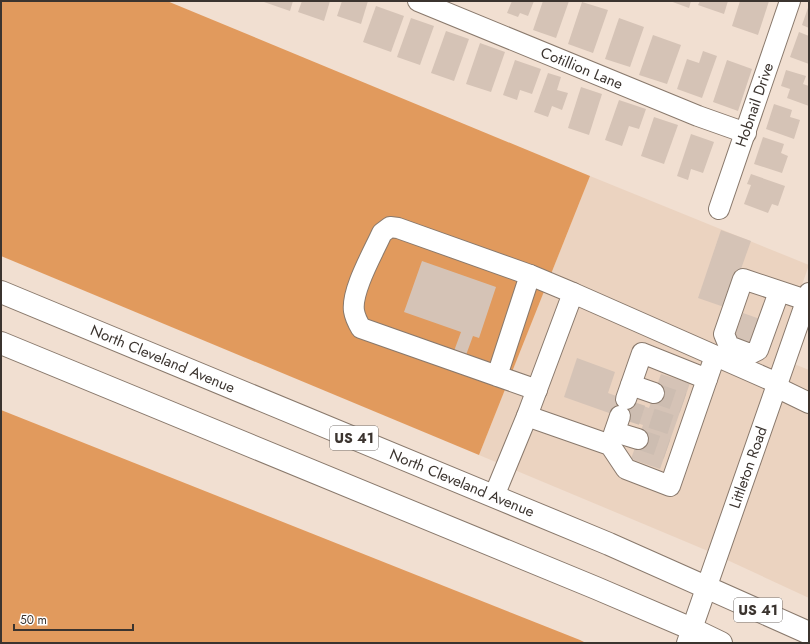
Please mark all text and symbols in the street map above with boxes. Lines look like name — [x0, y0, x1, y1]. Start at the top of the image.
street label: Cotillion Lane — [537, 42, 626, 95]
street label: Hobnail Drive — [730, 60, 779, 150]
street label: North Cleveland Avenue — [87, 319, 239, 399]
street label: Littleton Road — [724, 423, 773, 511]
road number: US 41 — [330, 426, 378, 450]
street label: North Cleveland Avenue — [386, 443, 538, 523]
road number: US 41 — [734, 598, 782, 622]
scale bar — [14, 606, 133, 632]
text: 50 m — [20, 611, 47, 629]

